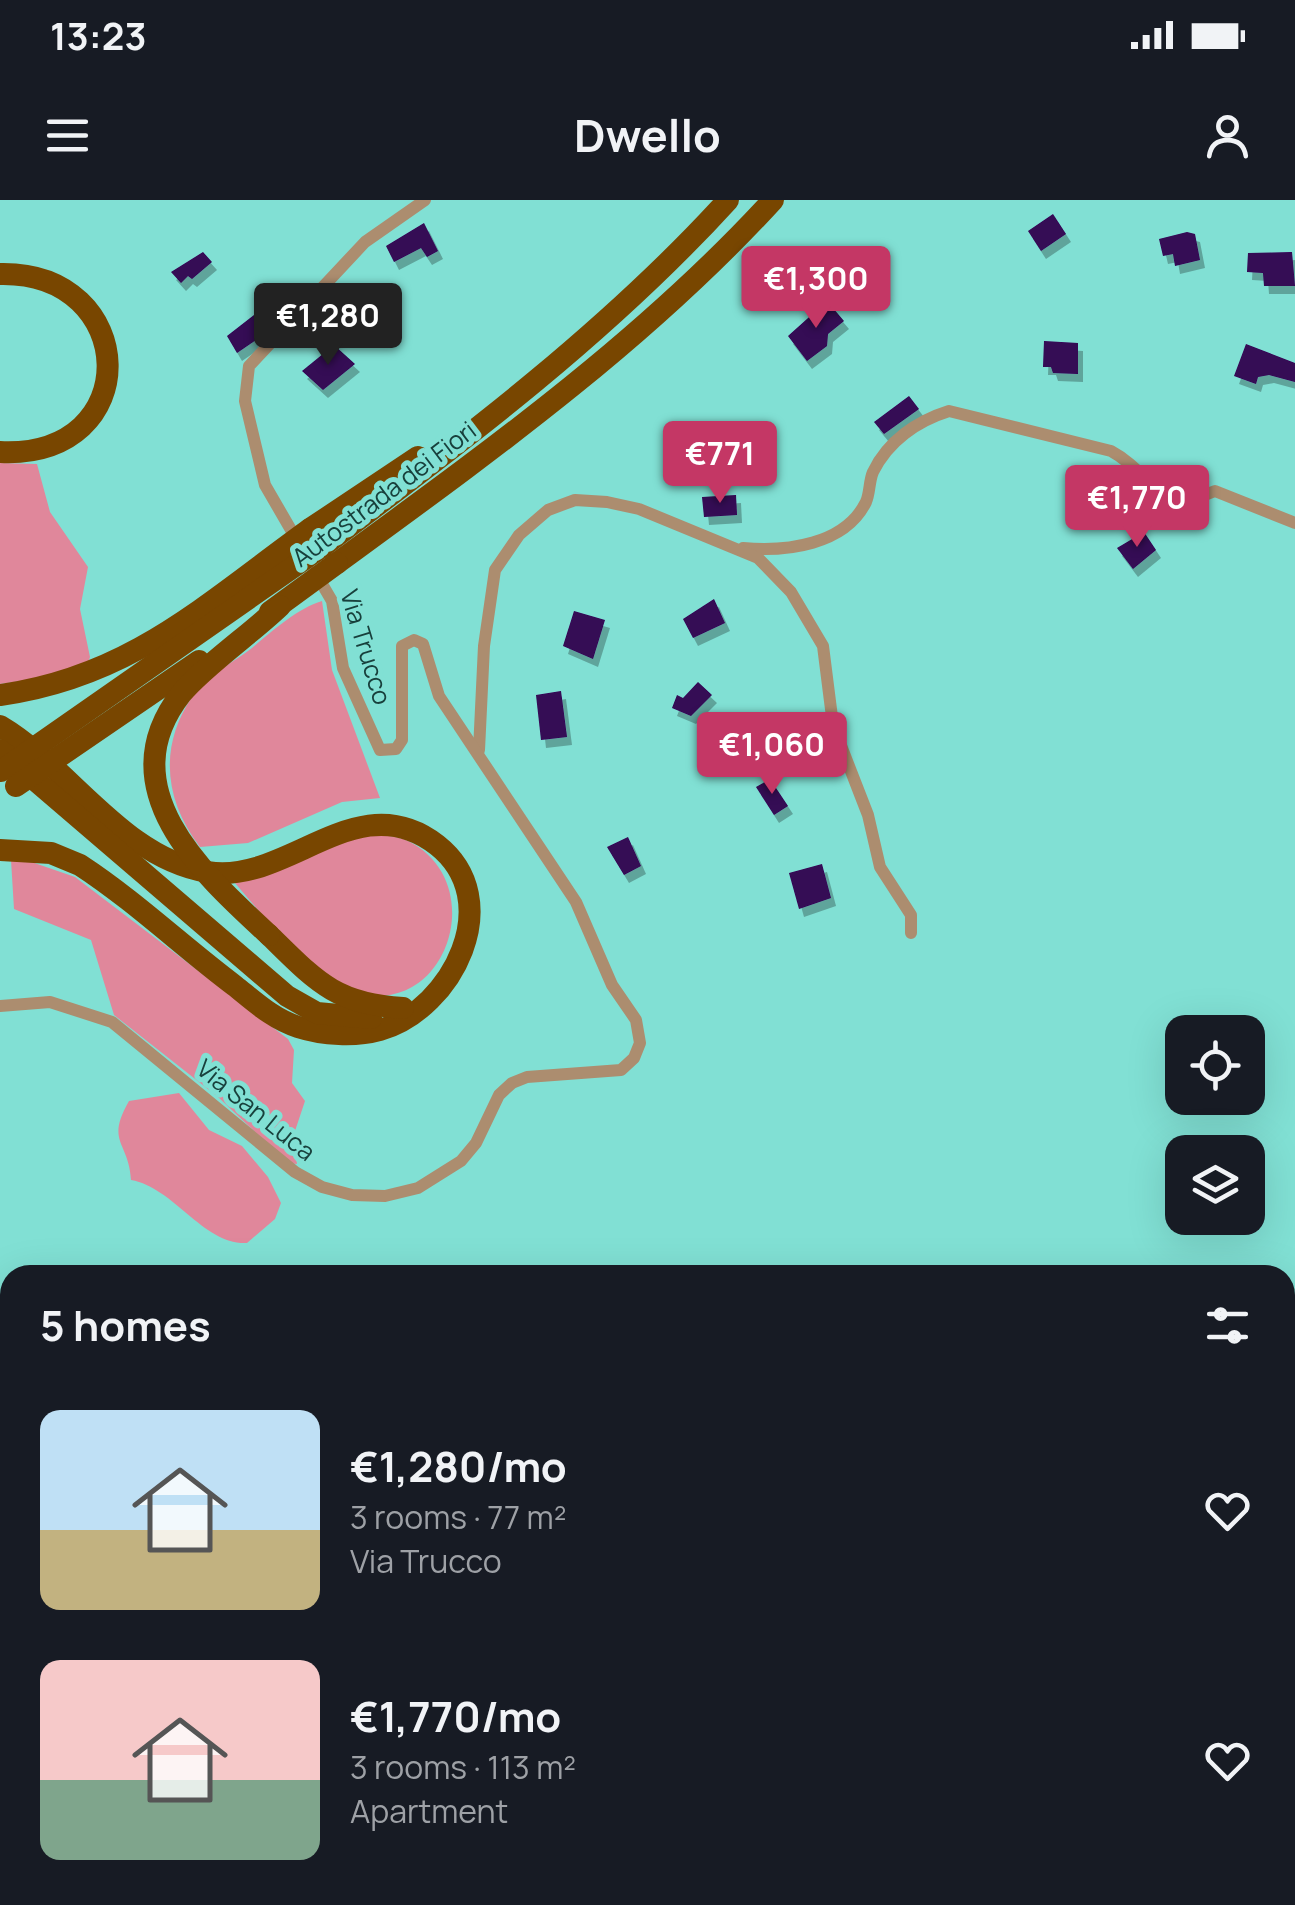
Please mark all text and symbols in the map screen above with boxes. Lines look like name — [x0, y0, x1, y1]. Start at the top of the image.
text: 13:23 — [50, 9, 146, 61]
text: Dwello — [574, 104, 721, 166]
icon: menu — [40, 108, 95, 163]
icon: person — [1200, 108, 1255, 163]
pin: €1,300 — [735, 246, 897, 331]
text: €1,300 — [763, 256, 869, 300]
pin: €1,280 — [247, 283, 409, 368]
text: €1,280 — [276, 293, 380, 337]
street label: Autostrada dei Fiori — [284, 413, 483, 575]
pin: €771 — [661, 421, 779, 506]
text: €771 — [685, 431, 755, 475]
pin: €1,770 — [1056, 465, 1218, 550]
text: €1,770 — [1087, 475, 1187, 519]
street label: Via Trucco — [332, 585, 401, 709]
pin: €1,060 — [691, 712, 853, 797]
text: €1,060 — [719, 722, 825, 766]
map controls — [1165, 1015, 1265, 1235]
button: locate — [1165, 1015, 1265, 1115]
street label: Via San Luca — [189, 1051, 323, 1168]
button: layers — [1165, 1135, 1265, 1235]
text: 5 homes — [40, 1296, 211, 1354]
icon: filters — [1200, 1298, 1255, 1353]
text: €1,280/mo — [350, 1437, 567, 1495]
icon: home — [120, 1450, 240, 1570]
icon: heart — [1200, 1483, 1255, 1538]
text: 3 rooms · 77 m² — [350, 1495, 566, 1539]
text: Via Trucco — [350, 1539, 502, 1583]
text: €1,770/mo — [350, 1687, 561, 1745]
icon: home — [120, 1700, 240, 1820]
icon: heart — [1200, 1733, 1255, 1788]
text: 3 rooms · 113 m² — [350, 1745, 576, 1789]
text: Apartment — [350, 1789, 508, 1833]

